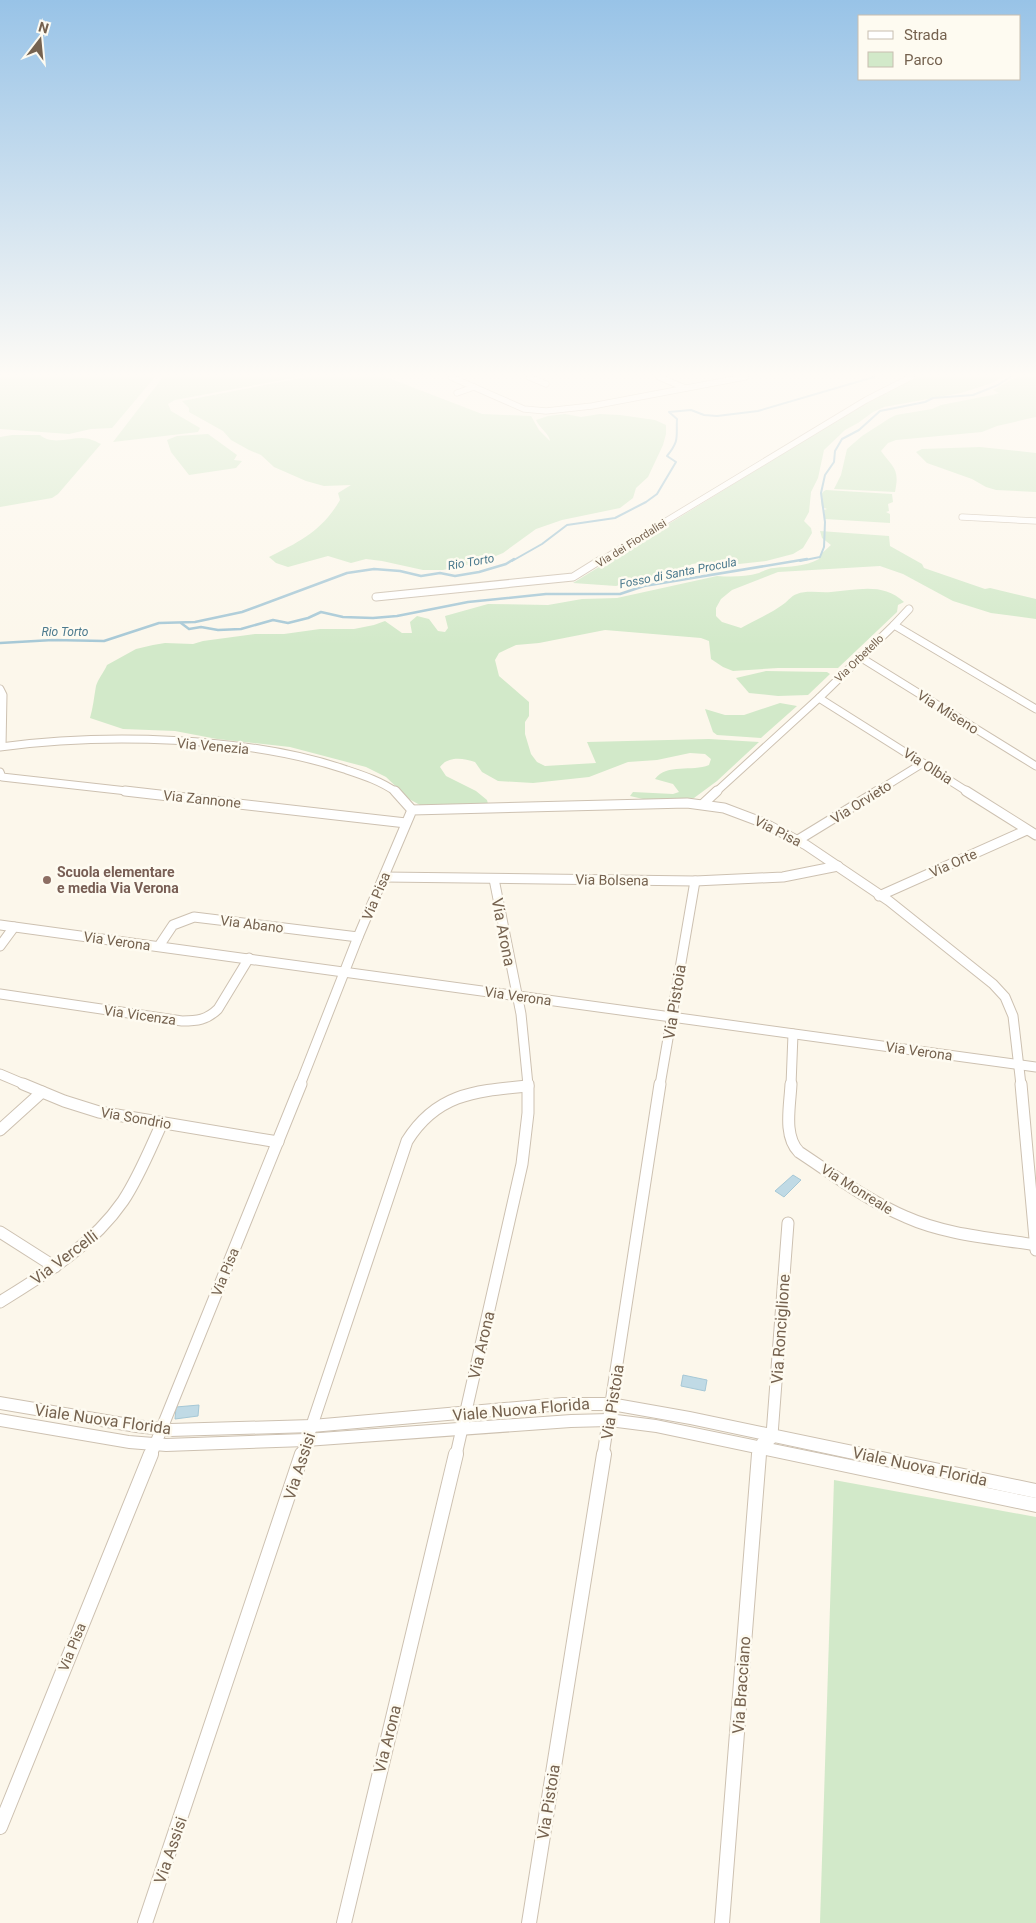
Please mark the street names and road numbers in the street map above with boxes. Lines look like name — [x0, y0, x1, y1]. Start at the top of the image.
street label: Via dei Fiordalisi — [594, 517, 669, 570]
street label: Via Orbetello — [832, 632, 886, 685]
street label: Via Miseno — [914, 687, 982, 737]
street label: Via Venezia — [176, 735, 250, 757]
street label: Via Olbia — [900, 745, 956, 787]
street label: Via Orvieto — [828, 777, 894, 827]
street label: Via Zannone — [162, 787, 242, 811]
street label: Via Pisa — [752, 812, 804, 850]
street label: Via Orte — [927, 845, 979, 881]
street label: Via Pisa — [359, 870, 393, 922]
street label: Via Bolsena — [575, 871, 649, 889]
street label: Via Arona — [488, 896, 519, 968]
street label: Via Abano — [219, 912, 285, 936]
street label: Via Verona — [83, 928, 151, 954]
street label: Via Pistoia — [659, 963, 690, 1041]
street label: Via Verona — [484, 983, 552, 1009]
street label: Via Vicenza — [103, 1002, 177, 1028]
street label: Via Verona — [885, 1038, 953, 1064]
street label: Via Sondrio — [99, 1104, 173, 1132]
street label: Via Monreale — [818, 1161, 896, 1217]
street label: Via Vercelli — [27, 1226, 102, 1289]
street label: Via Pisa — [208, 1246, 242, 1298]
street label: Via Ronciglione — [767, 1273, 794, 1385]
street label: Via Arona — [464, 1309, 499, 1381]
street label: Via Pistoia — [597, 1363, 628, 1441]
street label: Viale Nuova Florida — [452, 1394, 590, 1425]
street label: Viale Nuova Florida — [33, 1401, 172, 1438]
street label: Via Assisi — [280, 1430, 319, 1502]
street label: Viale Nuova Florida — [851, 1443, 989, 1490]
street label: Via Pisa — [55, 1621, 89, 1673]
street label: Via Bracciano — [729, 1636, 754, 1735]
street label: Via Arona — [370, 1703, 405, 1775]
street label: Via Pistoia — [533, 1763, 564, 1841]
street label: Via Assisi — [150, 1814, 191, 1886]

